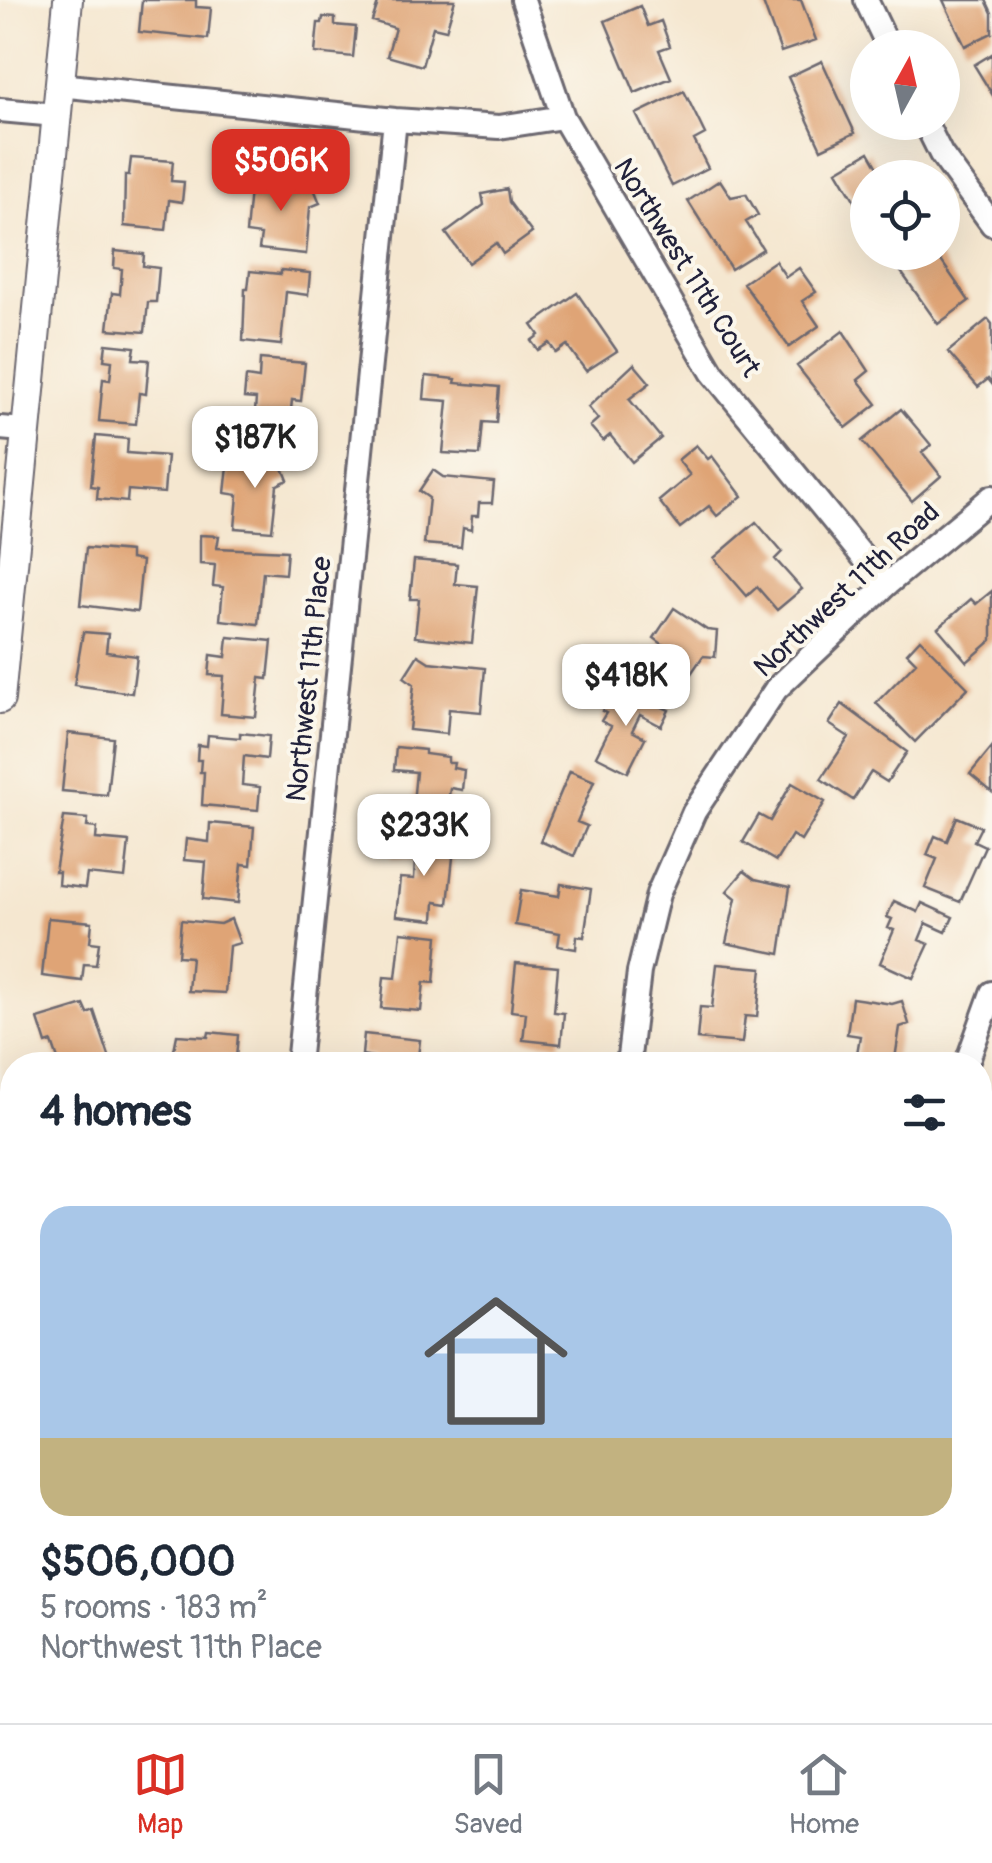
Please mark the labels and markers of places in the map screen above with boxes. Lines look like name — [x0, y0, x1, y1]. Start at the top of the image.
pin: $506K — [211, 129, 351, 214]
pin: $187K — [185, 406, 325, 491]
pin: $418K — [556, 644, 696, 729]
pin: $233K — [354, 794, 494, 879]

